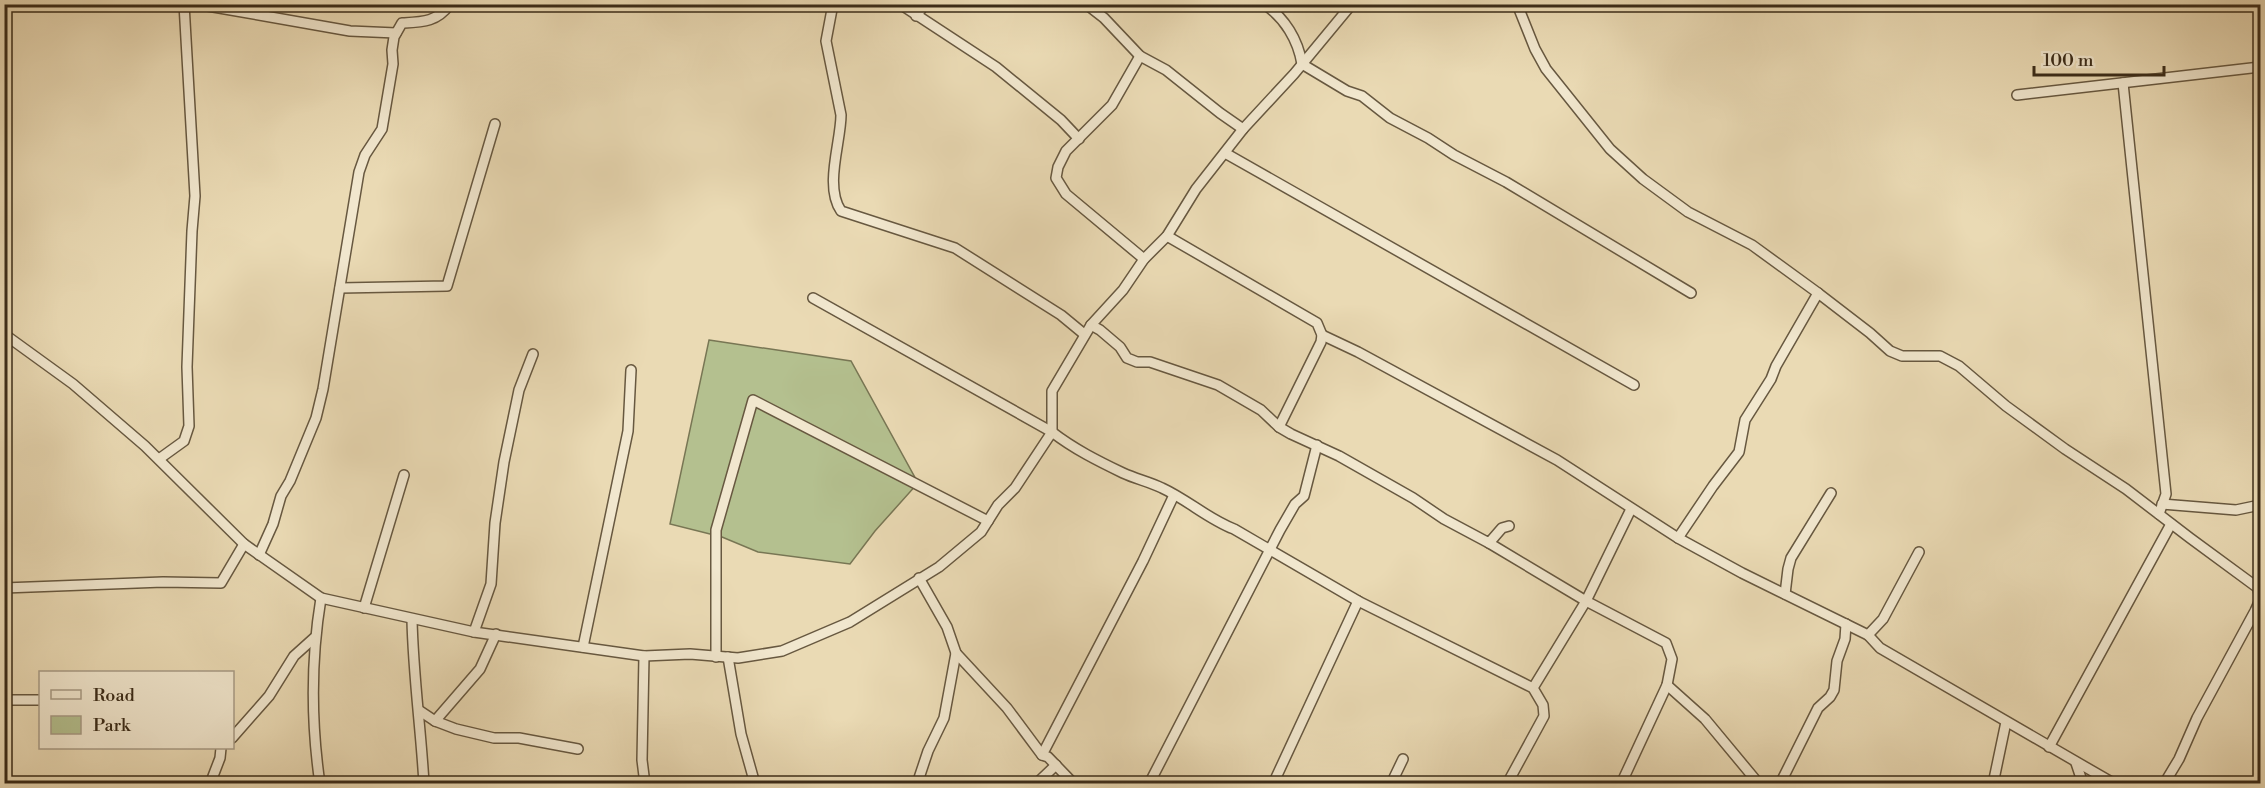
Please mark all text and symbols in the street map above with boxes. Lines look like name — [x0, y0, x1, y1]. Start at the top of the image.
scale bar — [2034, 39, 2164, 77]
text: 100 m — [2043, 49, 2094, 72]
legend — [39, 671, 234, 749]
text: Road — [93, 684, 136, 707]
text: Park — [93, 714, 132, 737]

